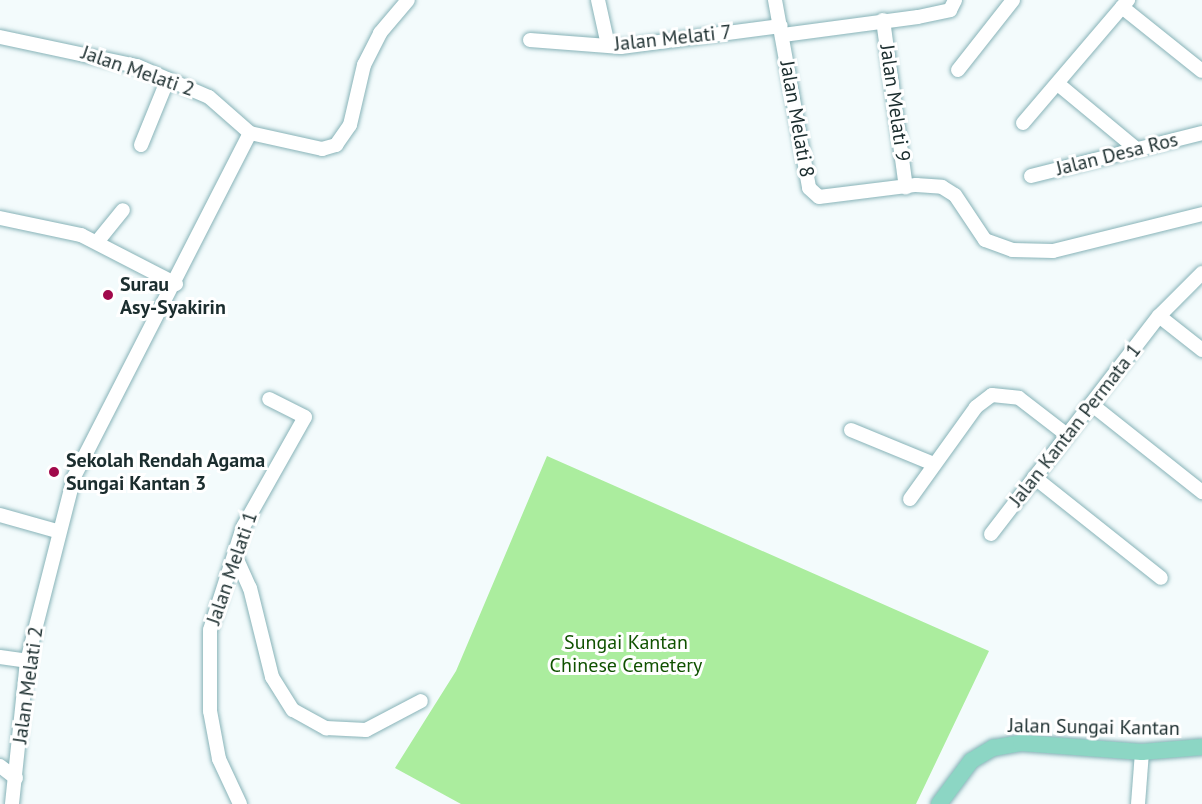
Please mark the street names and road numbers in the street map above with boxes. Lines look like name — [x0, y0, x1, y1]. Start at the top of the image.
street label: Jalan Melati 7 — [613, 20, 733, 56]
street label: Jalan Melati 2 — [78, 40, 198, 102]
street label: Jalan Melati 9 — [875, 43, 915, 163]
street label: Jalan Melati 8 — [775, 59, 819, 179]
street label: Jalan Desa Ros — [1054, 127, 1180, 181]
street label: Jalan Kantan Permata 1 — [1004, 339, 1146, 511]
street label: Jalan Melati 1 — [201, 508, 263, 628]
street label: Jalan Melati 2 — [8, 625, 48, 745]
street label: Jalan Sungai Kantan — [1008, 714, 1180, 740]

